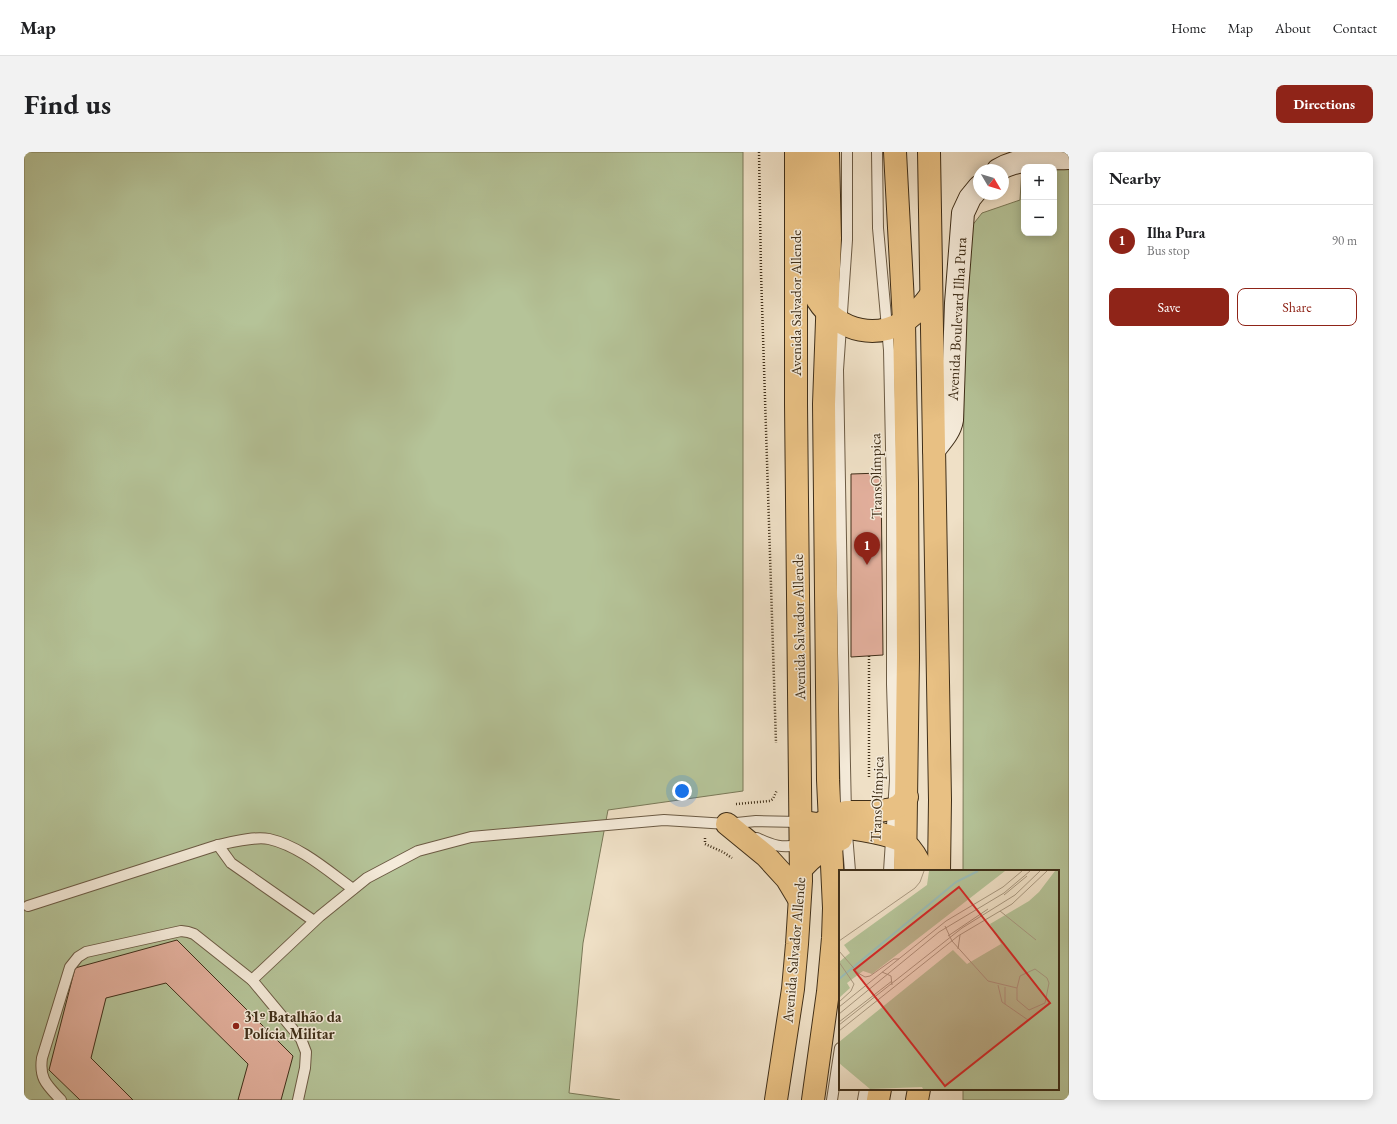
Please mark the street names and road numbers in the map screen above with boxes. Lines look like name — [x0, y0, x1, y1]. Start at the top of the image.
street label: Avenida Salvador Allende — [786, 230, 805, 377]
street label: Avenida Boulevard Ilha Pura — [943, 237, 970, 402]
street label: TransOlímpica — [865, 433, 886, 519]
street label: Avenida Salvador Allende — [788, 554, 809, 701]
street label: TransOlímpica — [866, 756, 887, 842]
street label: Avenida Salvador Allende — [778, 876, 809, 1025]

